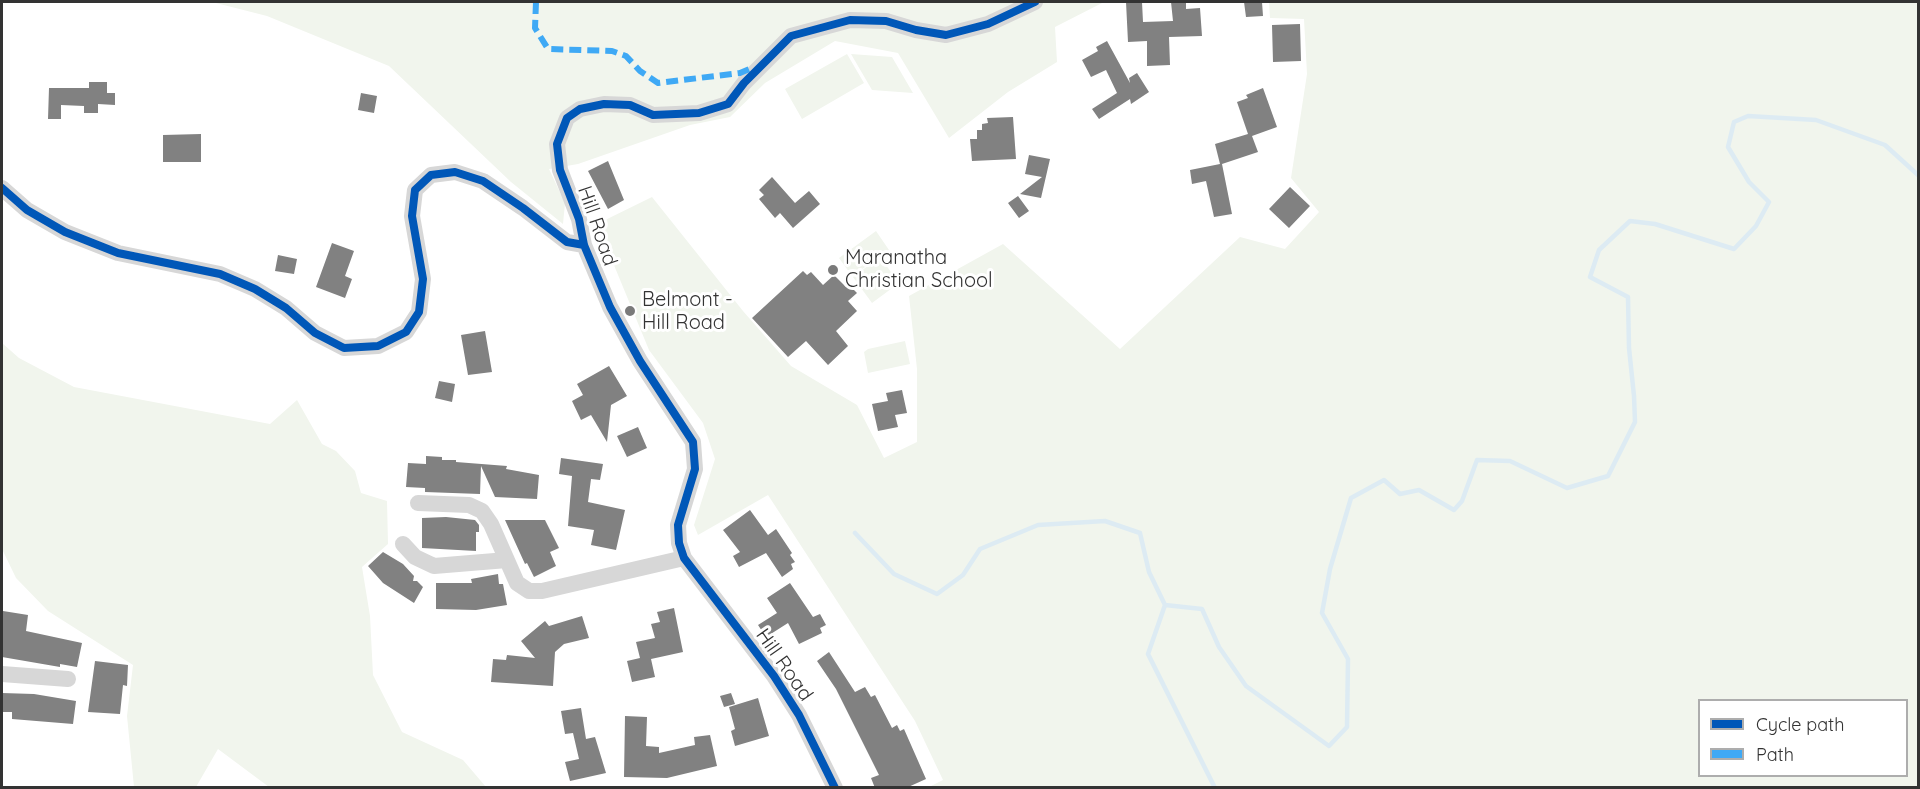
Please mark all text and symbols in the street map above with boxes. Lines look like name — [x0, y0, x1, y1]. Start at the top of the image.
street label: Hill Road — [572, 183, 622, 269]
place label: Maranatha Christian School — [845, 246, 993, 293]
marker: Maranatha Christian School — [826, 263, 840, 277]
place label: Belmont - Hill Road — [642, 288, 733, 335]
marker: Belmont - Hill Road — [623, 304, 637, 318]
street label: Hill Road — [750, 624, 818, 706]
legend — [1698, 699, 1908, 777]
text: Cycle path — [1756, 713, 1844, 736]
text: Path — [1756, 743, 1794, 766]

